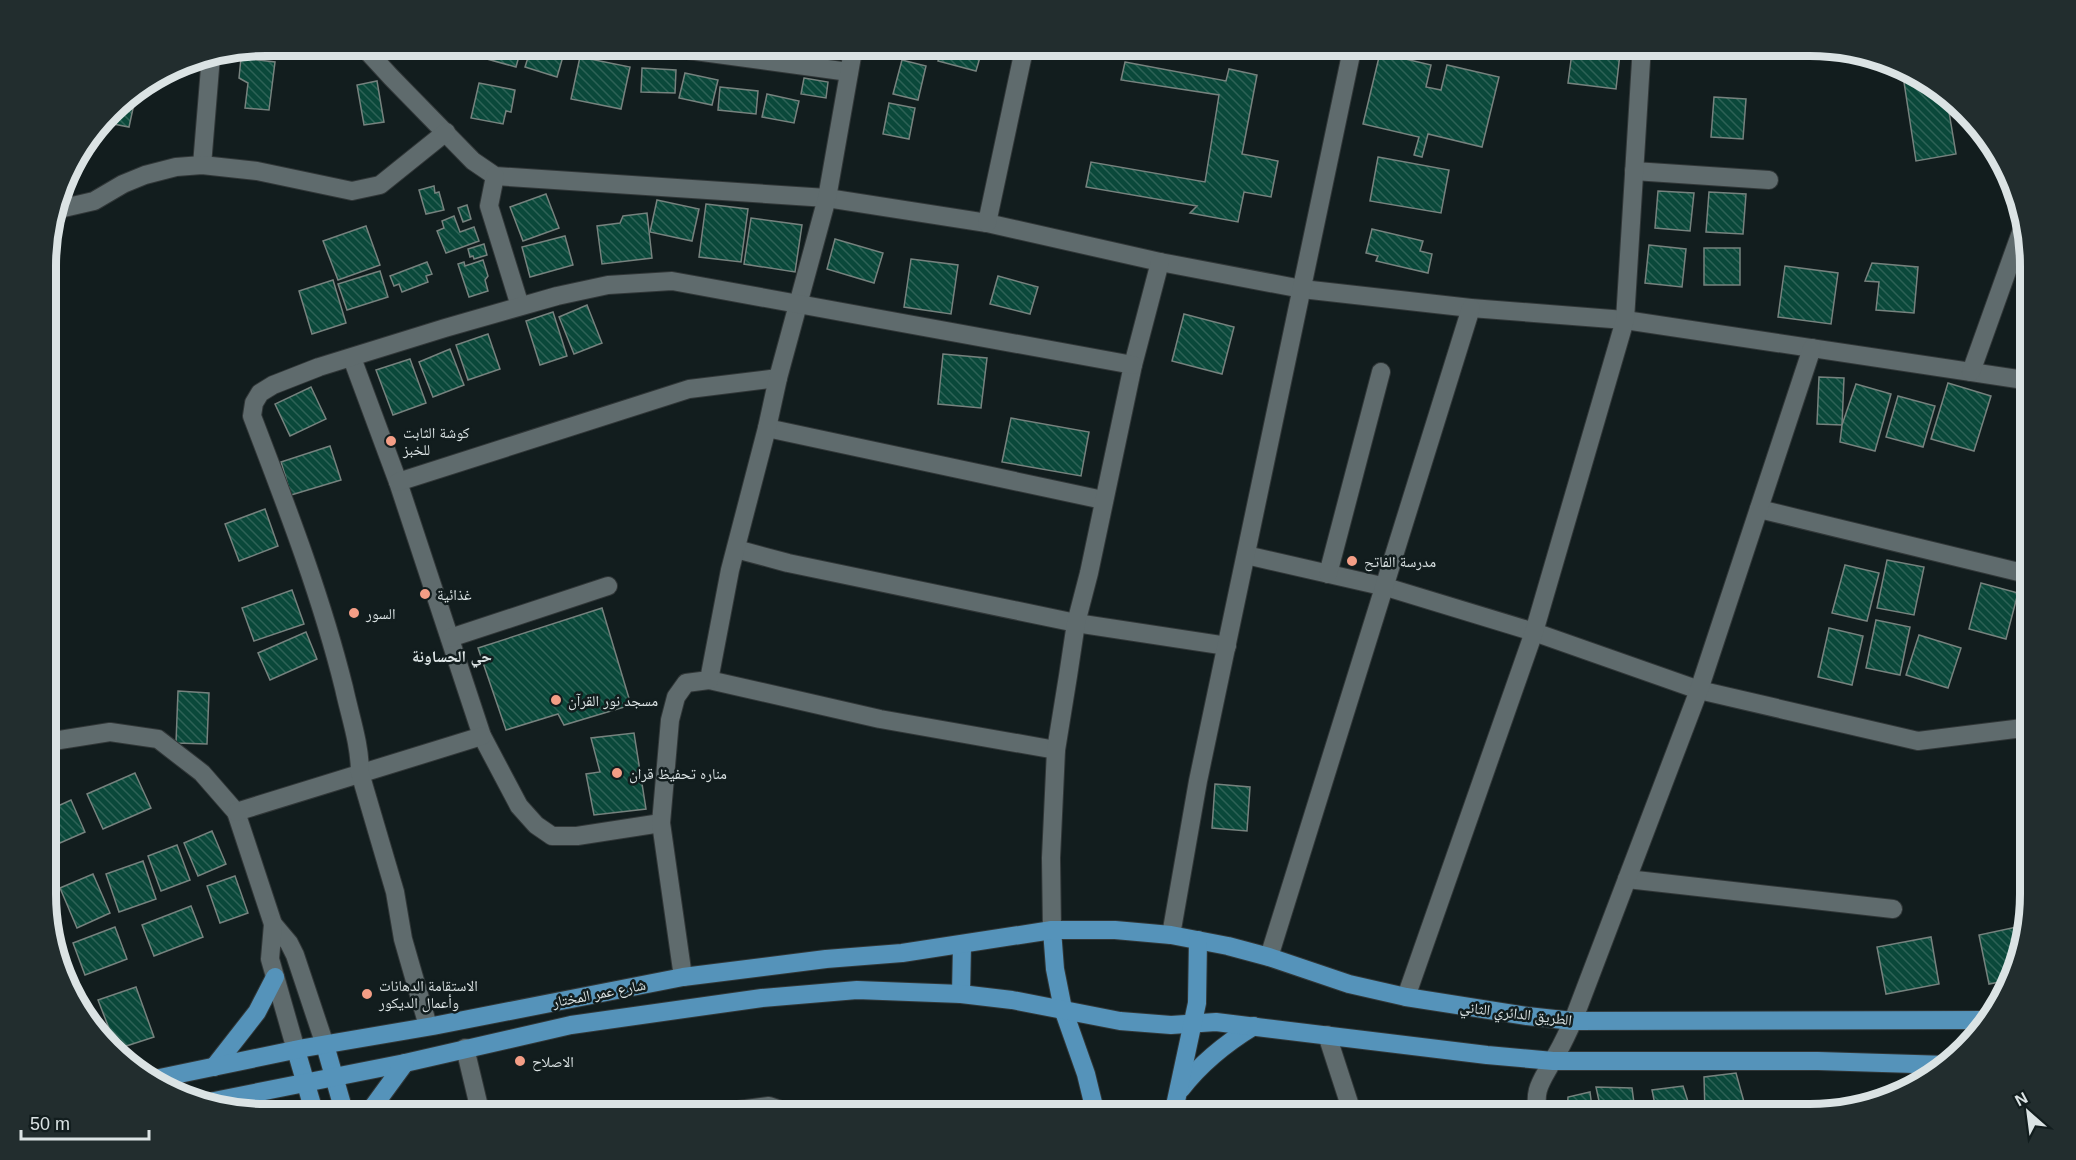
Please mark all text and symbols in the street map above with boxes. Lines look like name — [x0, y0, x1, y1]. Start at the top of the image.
place label: كوشة الثابت للخبز — [402, 424, 469, 459]
marker: كوشة الثابت للخبز — [384, 434, 398, 448]
place label: مدرسة الفاتح — [1364, 553, 1436, 572]
marker: مدرسة الفاتح — [1345, 554, 1359, 568]
place label: غذائية — [437, 586, 472, 603]
marker: غذائية — [418, 587, 432, 601]
place label: السور — [365, 605, 396, 623]
marker: السور — [347, 606, 361, 620]
district label: حي الحساونة — [412, 648, 492, 668]
place label: مسجد نور القرآن — [568, 692, 658, 711]
marker: مسجد نور القرآن — [549, 693, 563, 707]
place label: مناره تحفيظ قران — [629, 765, 727, 784]
marker: مناره تحفيظ قران — [610, 766, 624, 780]
street label: شارع عمر المختار — [550, 976, 648, 1013]
place label: الاستقامة الدهانات وأعمال الديكور — [378, 977, 478, 1013]
marker: الاستقامة الدهانات وأعمال الديكور — [360, 987, 374, 1001]
street label: الطريق الدائري الثاني — [1459, 998, 1573, 1032]
place label: الاصلاح — [532, 1053, 574, 1072]
marker: الاصلاح — [513, 1054, 527, 1068]
north arrow — [1998, 1082, 2058, 1142]
text: N — [2012, 1089, 2030, 1109]
scale bar — [21, 1103, 148, 1141]
text: 50 m — [30, 1114, 70, 1134]

